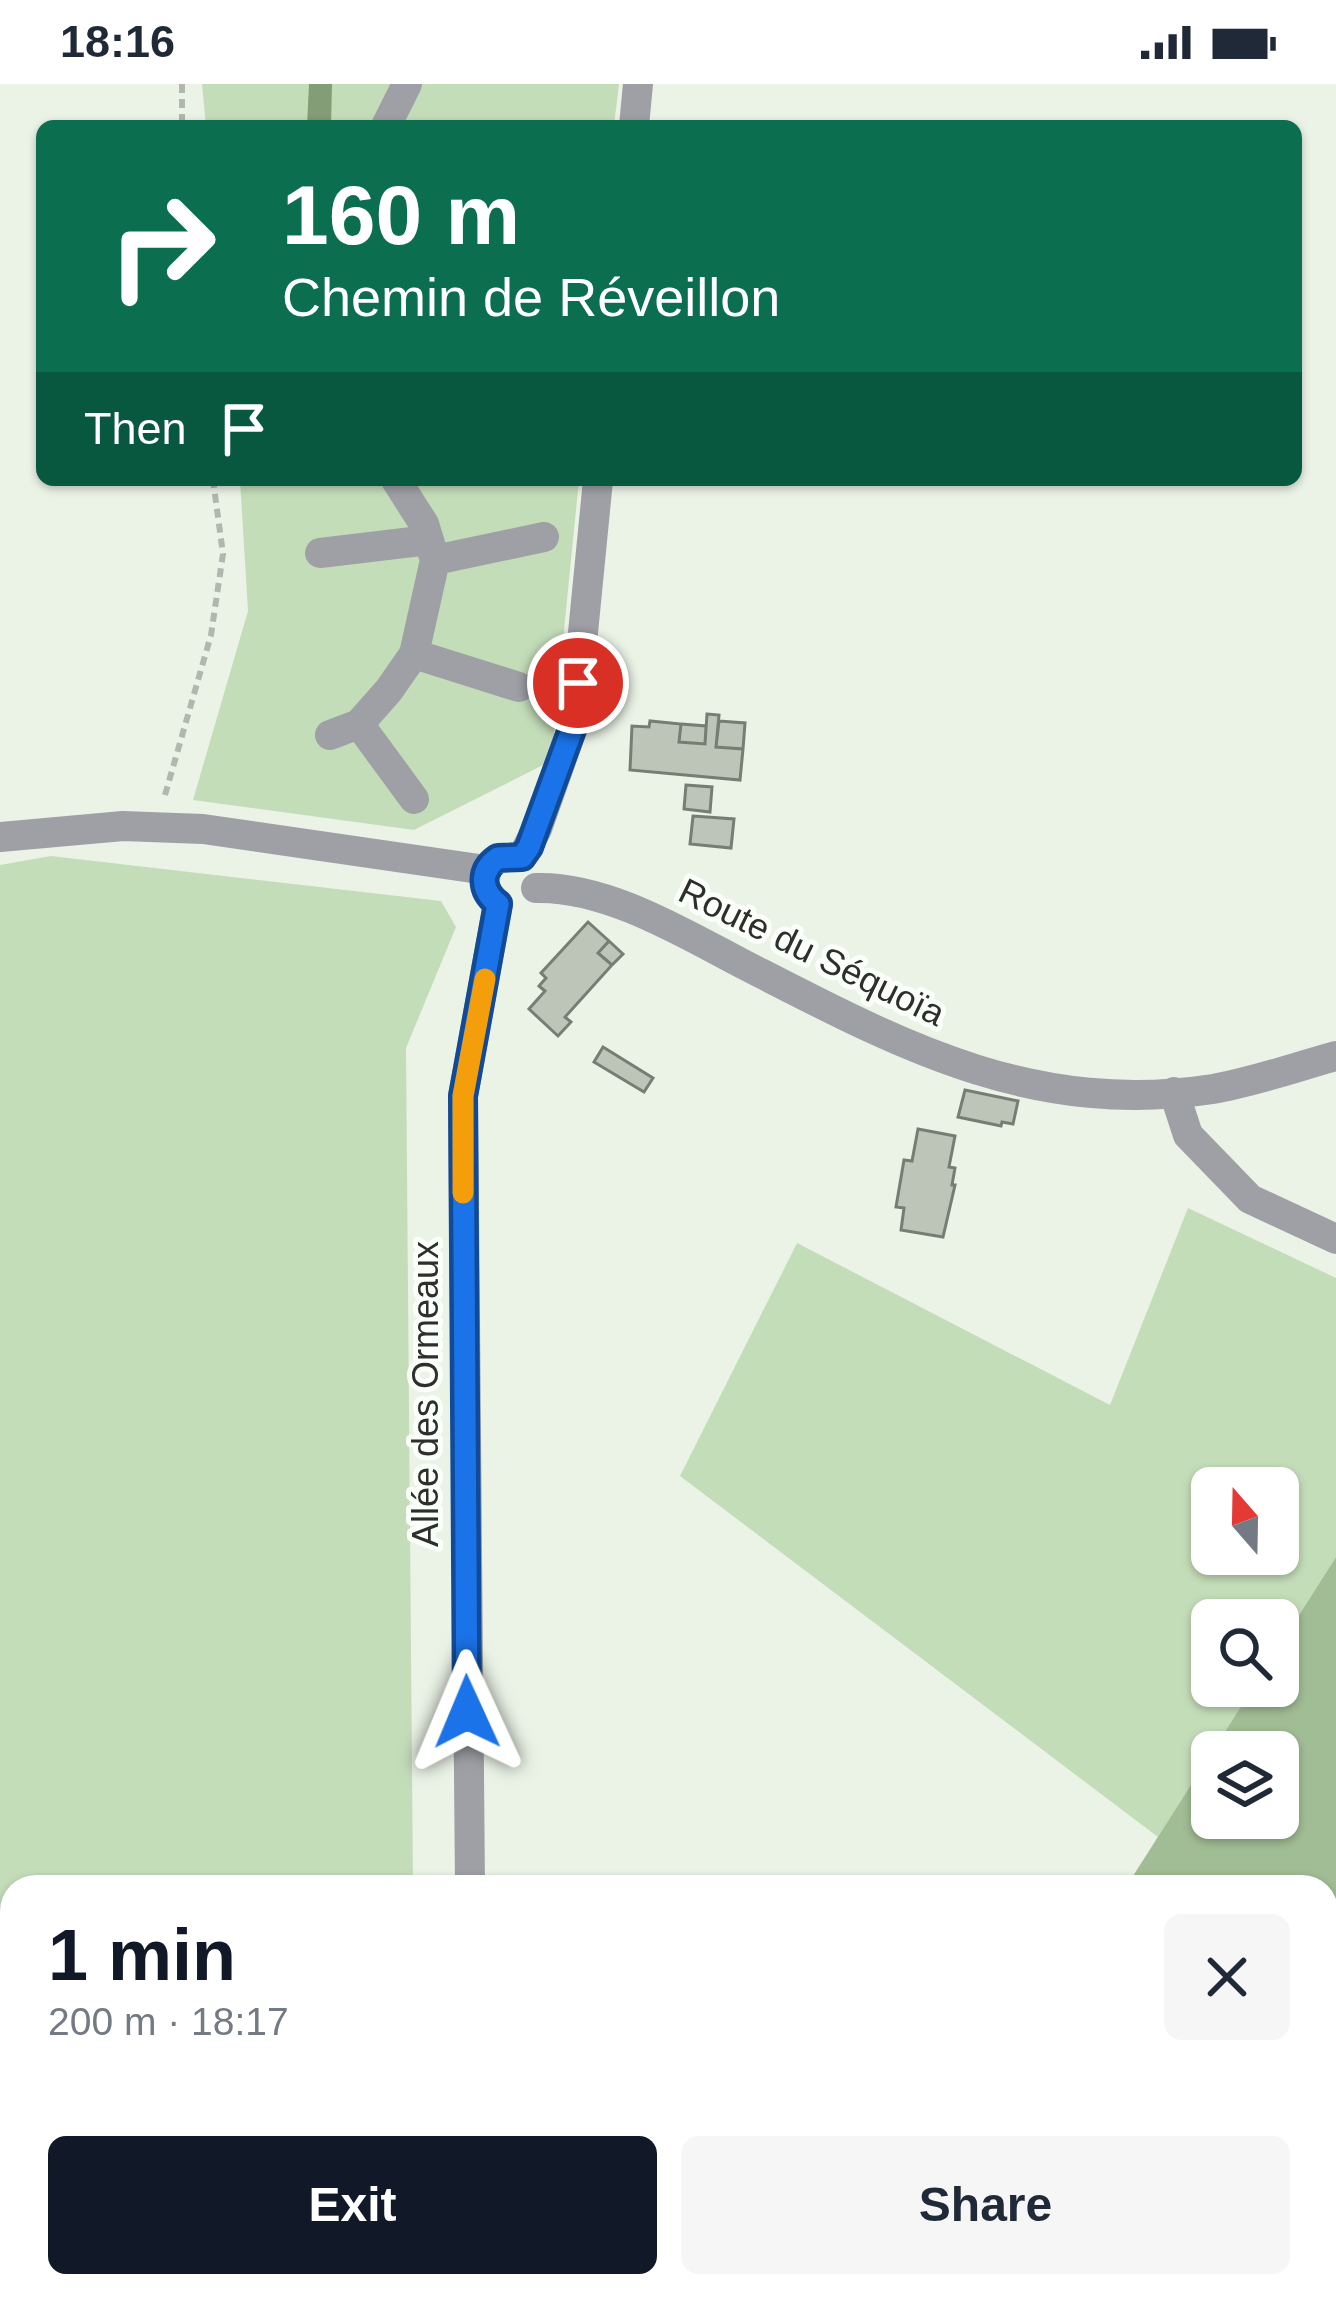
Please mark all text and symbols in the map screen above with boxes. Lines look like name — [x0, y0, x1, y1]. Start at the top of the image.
text: 18:16 — [60, 16, 175, 67]
icon: right — [84, 168, 240, 324]
text: 160 m — [282, 168, 520, 262]
text: Chemin de Réveillon — [282, 267, 780, 327]
icon: arrive — [211, 396, 277, 462]
text: Then — [84, 403, 187, 454]
pin — [527, 632, 629, 734]
icon: arrive — [545, 650, 611, 716]
street label: Route du Séquoïa — [673, 870, 952, 1034]
street label: Allée des Ormeaux — [405, 1241, 446, 1547]
north arrow — [1191, 1467, 1299, 1575]
map controls — [1191, 1467, 1299, 1839]
button: search — [1191, 1599, 1299, 1707]
position arrow — [404, 1649, 530, 1775]
button: layers — [1191, 1731, 1299, 1839]
button: close — [1164, 1914, 1290, 2040]
text: 1 min — [48, 1915, 236, 1995]
text: 200 m · 18:17 — [48, 2000, 289, 2043]
button: Exit — [48, 2136, 657, 2274]
button: Share — [681, 2136, 1290, 2274]

